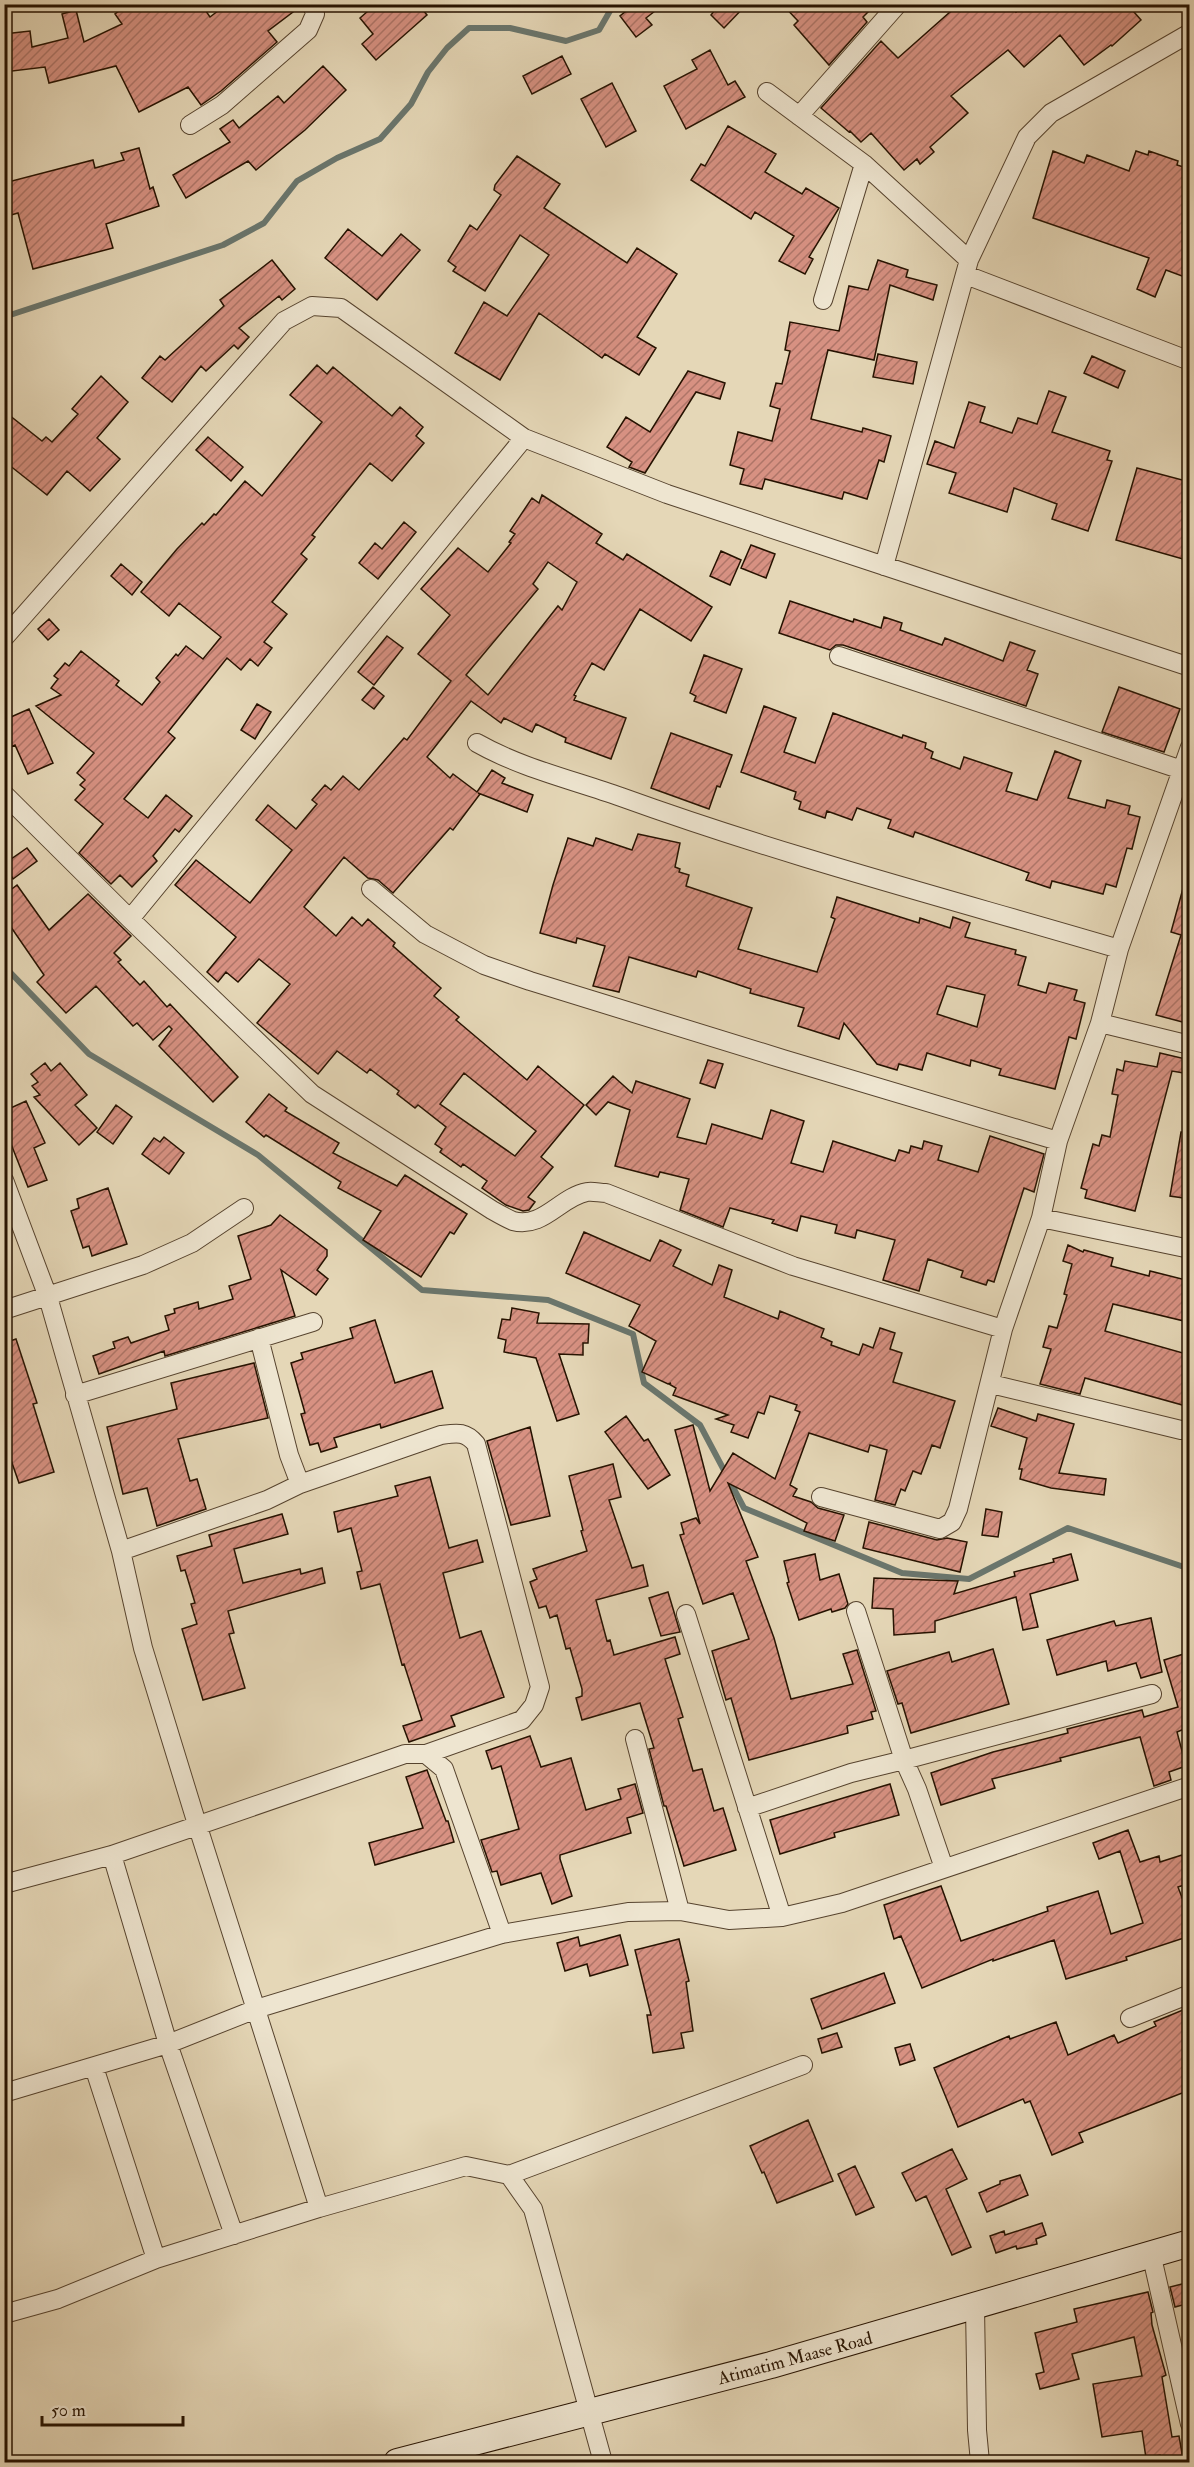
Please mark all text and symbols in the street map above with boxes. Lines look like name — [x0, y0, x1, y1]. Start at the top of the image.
street label: Atimatim Maase Road — [714, 2327, 875, 2390]
scale bar — [42, 2389, 183, 2427]
text: 50 m — [51, 2399, 86, 2422]

